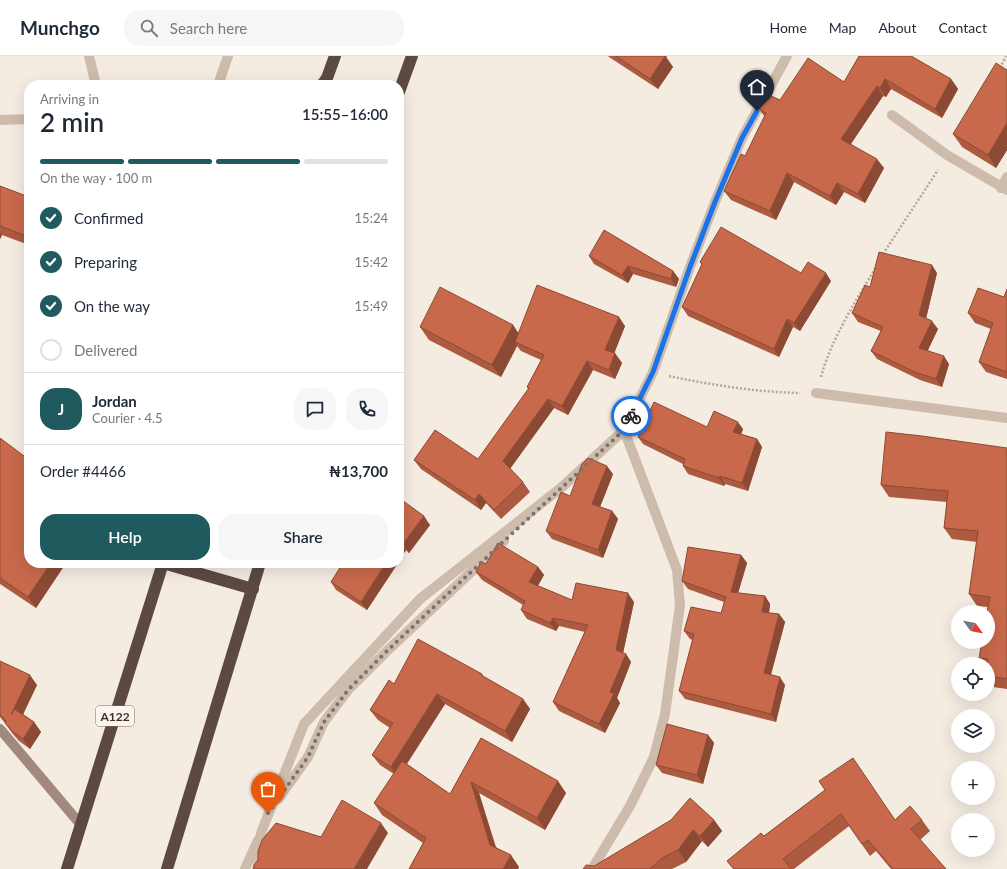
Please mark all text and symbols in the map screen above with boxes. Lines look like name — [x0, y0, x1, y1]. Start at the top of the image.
search box — [124, 10, 404, 46]
text: Munchgo — [20, 16, 100, 39]
icon: search — [138, 17, 160, 39]
text: Search here — [170, 19, 247, 37]
text: Home — [769, 19, 807, 36]
text: Map — [829, 19, 856, 36]
text: About — [878, 19, 916, 36]
text: Contact — [938, 19, 987, 36]
pin — [740, 70, 774, 111]
icon: home — [746, 76, 768, 98]
text: Arriving in — [40, 91, 99, 107]
text: 15:55–16:00 — [302, 105, 388, 123]
text: 2 min — [40, 106, 104, 138]
text: On the way · 100 m — [40, 170, 152, 186]
icon: check — [40, 207, 62, 229]
text: Confirmed — [74, 209, 143, 227]
text: 15:24 — [355, 210, 388, 226]
icon: check — [40, 251, 62, 273]
text: Preparing — [74, 253, 137, 271]
text: 15:42 — [355, 254, 388, 270]
icon: check — [40, 295, 62, 317]
text: On the way — [74, 297, 150, 315]
text: 15:49 — [355, 298, 388, 314]
text: Delivered — [74, 341, 137, 359]
button: chat — [294, 388, 336, 430]
button: phone — [346, 388, 388, 430]
text: Jordan — [92, 392, 137, 410]
courier — [611, 396, 651, 436]
text: J — [58, 400, 64, 418]
icon: bike — [620, 405, 642, 427]
text: Courier · 4.5 — [92, 410, 163, 426]
text: Order #4466 — [40, 462, 126, 480]
text: ₦13,700 — [329, 462, 388, 480]
button: Help — [40, 514, 210, 560]
button: Share — [218, 514, 388, 560]
north arrow — [951, 605, 995, 649]
map controls — [951, 605, 995, 857]
button: locate — [951, 657, 995, 701]
road number: A122 — [96, 706, 134, 726]
button: layers — [951, 709, 995, 753]
button: + — [951, 761, 995, 805]
pin — [251, 772, 285, 813]
icon: bag — [257, 778, 279, 800]
button: − — [951, 813, 995, 857]

